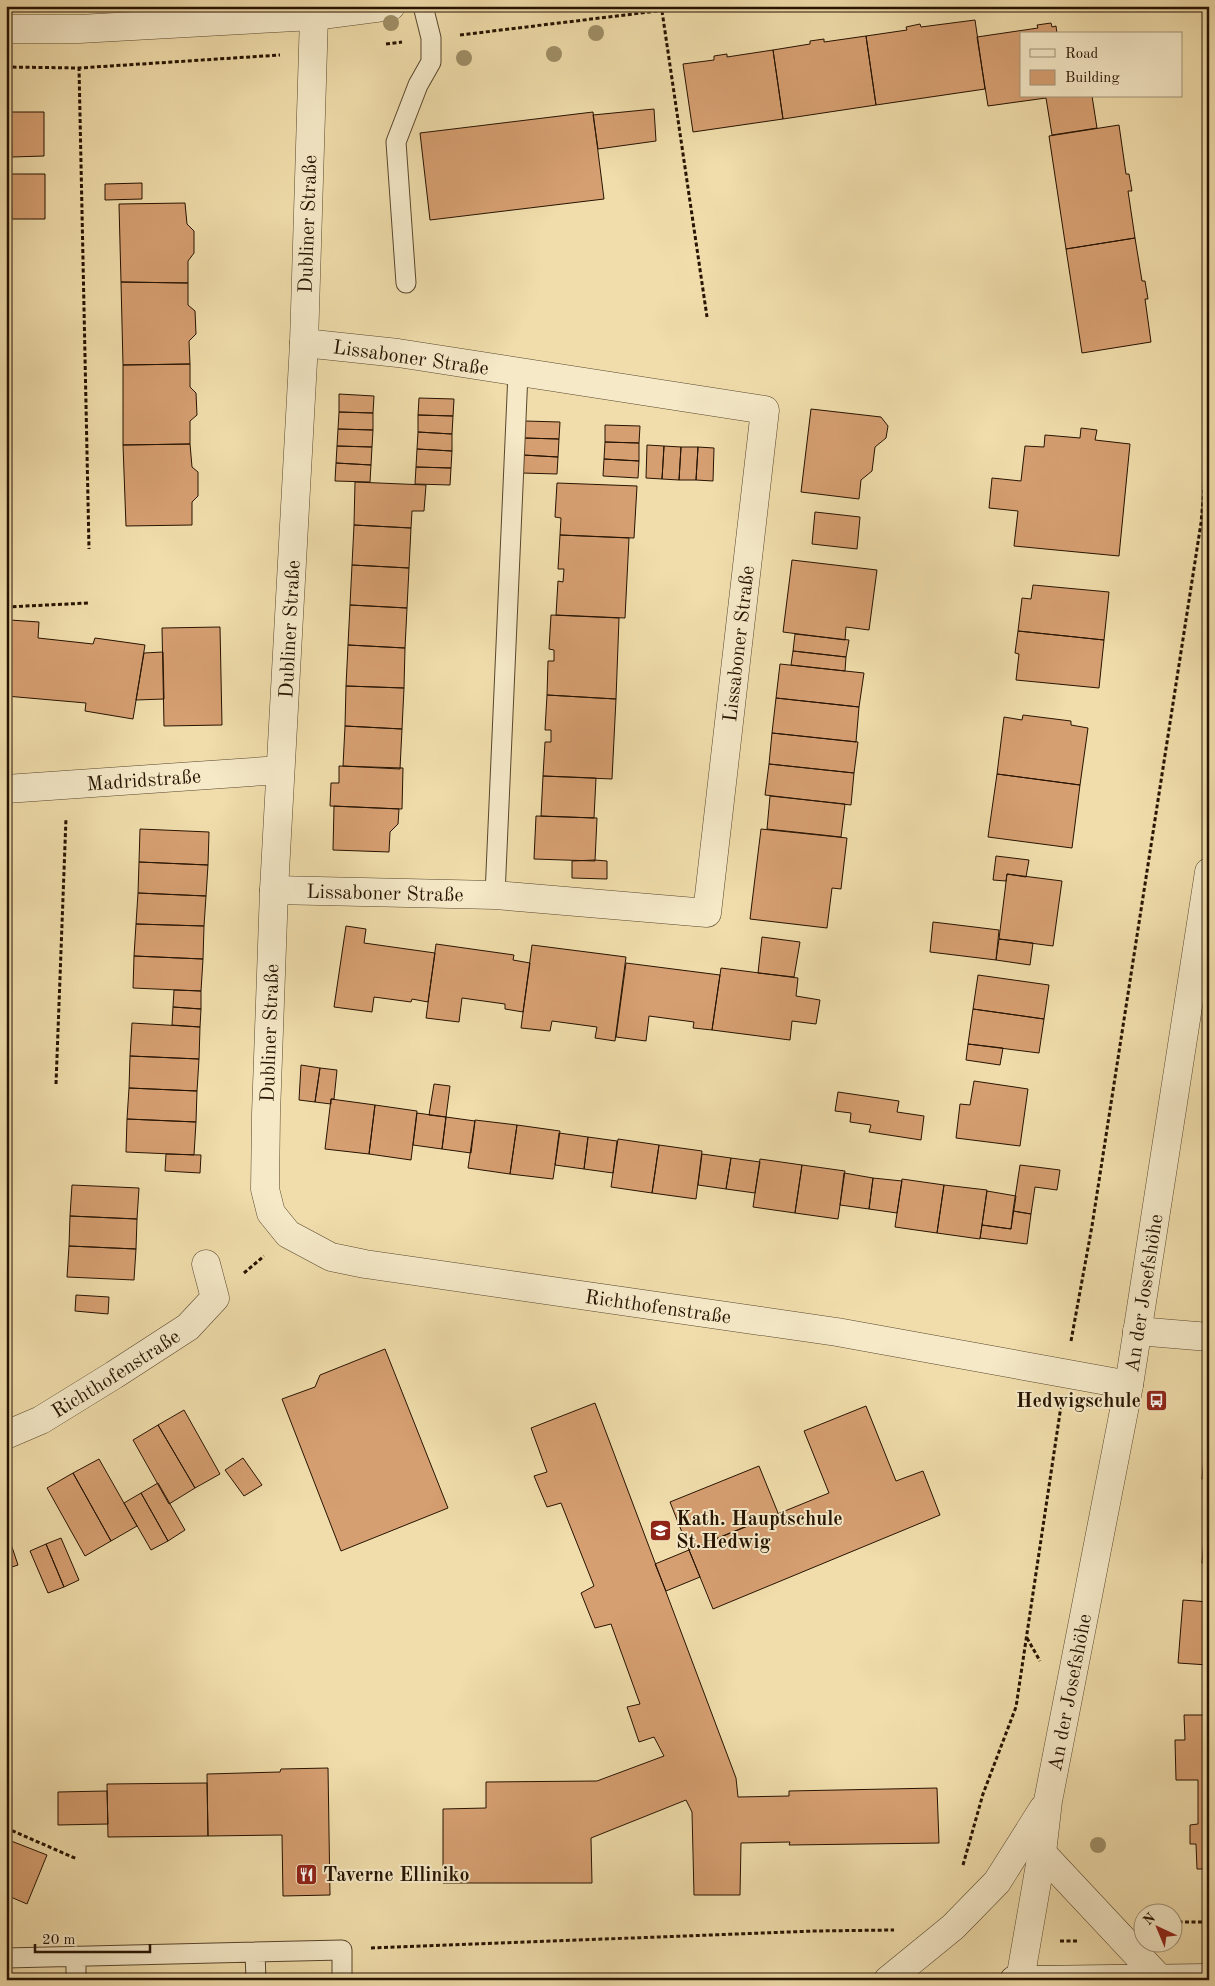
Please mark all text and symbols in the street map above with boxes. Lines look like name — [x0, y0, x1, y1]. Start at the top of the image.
legend — [1020, 32, 1182, 98]
text: Road — [1065, 47, 1099, 62]
text: Building — [1065, 71, 1120, 86]
street label: Dubliner Straße — [297, 155, 321, 294]
street label: Lissaboner Straße — [331, 338, 490, 380]
street label: Dubliner Straße — [277, 560, 305, 699]
street label: Lissaboner Straße — [721, 565, 759, 723]
street label: Madridstraße — [86, 768, 202, 795]
street label: Lissaboner Straße — [306, 883, 464, 906]
street label: Dubliner Straße — [259, 964, 283, 1103]
street label: An der Josefshöhe — [1123, 1213, 1168, 1374]
street label: Richthofenstraße — [584, 1288, 732, 1329]
street label: Richthofenstraße — [49, 1327, 184, 1423]
bus stop icon: Hedwigschule — [1145, 1388, 1169, 1412]
place label: Hedwigschule — [1016, 1392, 1141, 1412]
place label: Kath. Hauptschule St.Hedwig — [676, 1510, 843, 1553]
school or university icon: Kath. Hauptschule St.Hedwig — [648, 1518, 672, 1542]
street label: An der Josefshöhe — [1046, 1612, 1096, 1773]
restaurant icon: Taverne Elliniko — [295, 1862, 319, 1886]
place label: Taverne Elliniko — [323, 1866, 470, 1886]
north arrow — [1132, 1904, 1182, 1954]
text: N — [1141, 1910, 1159, 1928]
scale bar — [35, 1921, 150, 1953]
text: 20 m — [42, 1933, 76, 1948]

